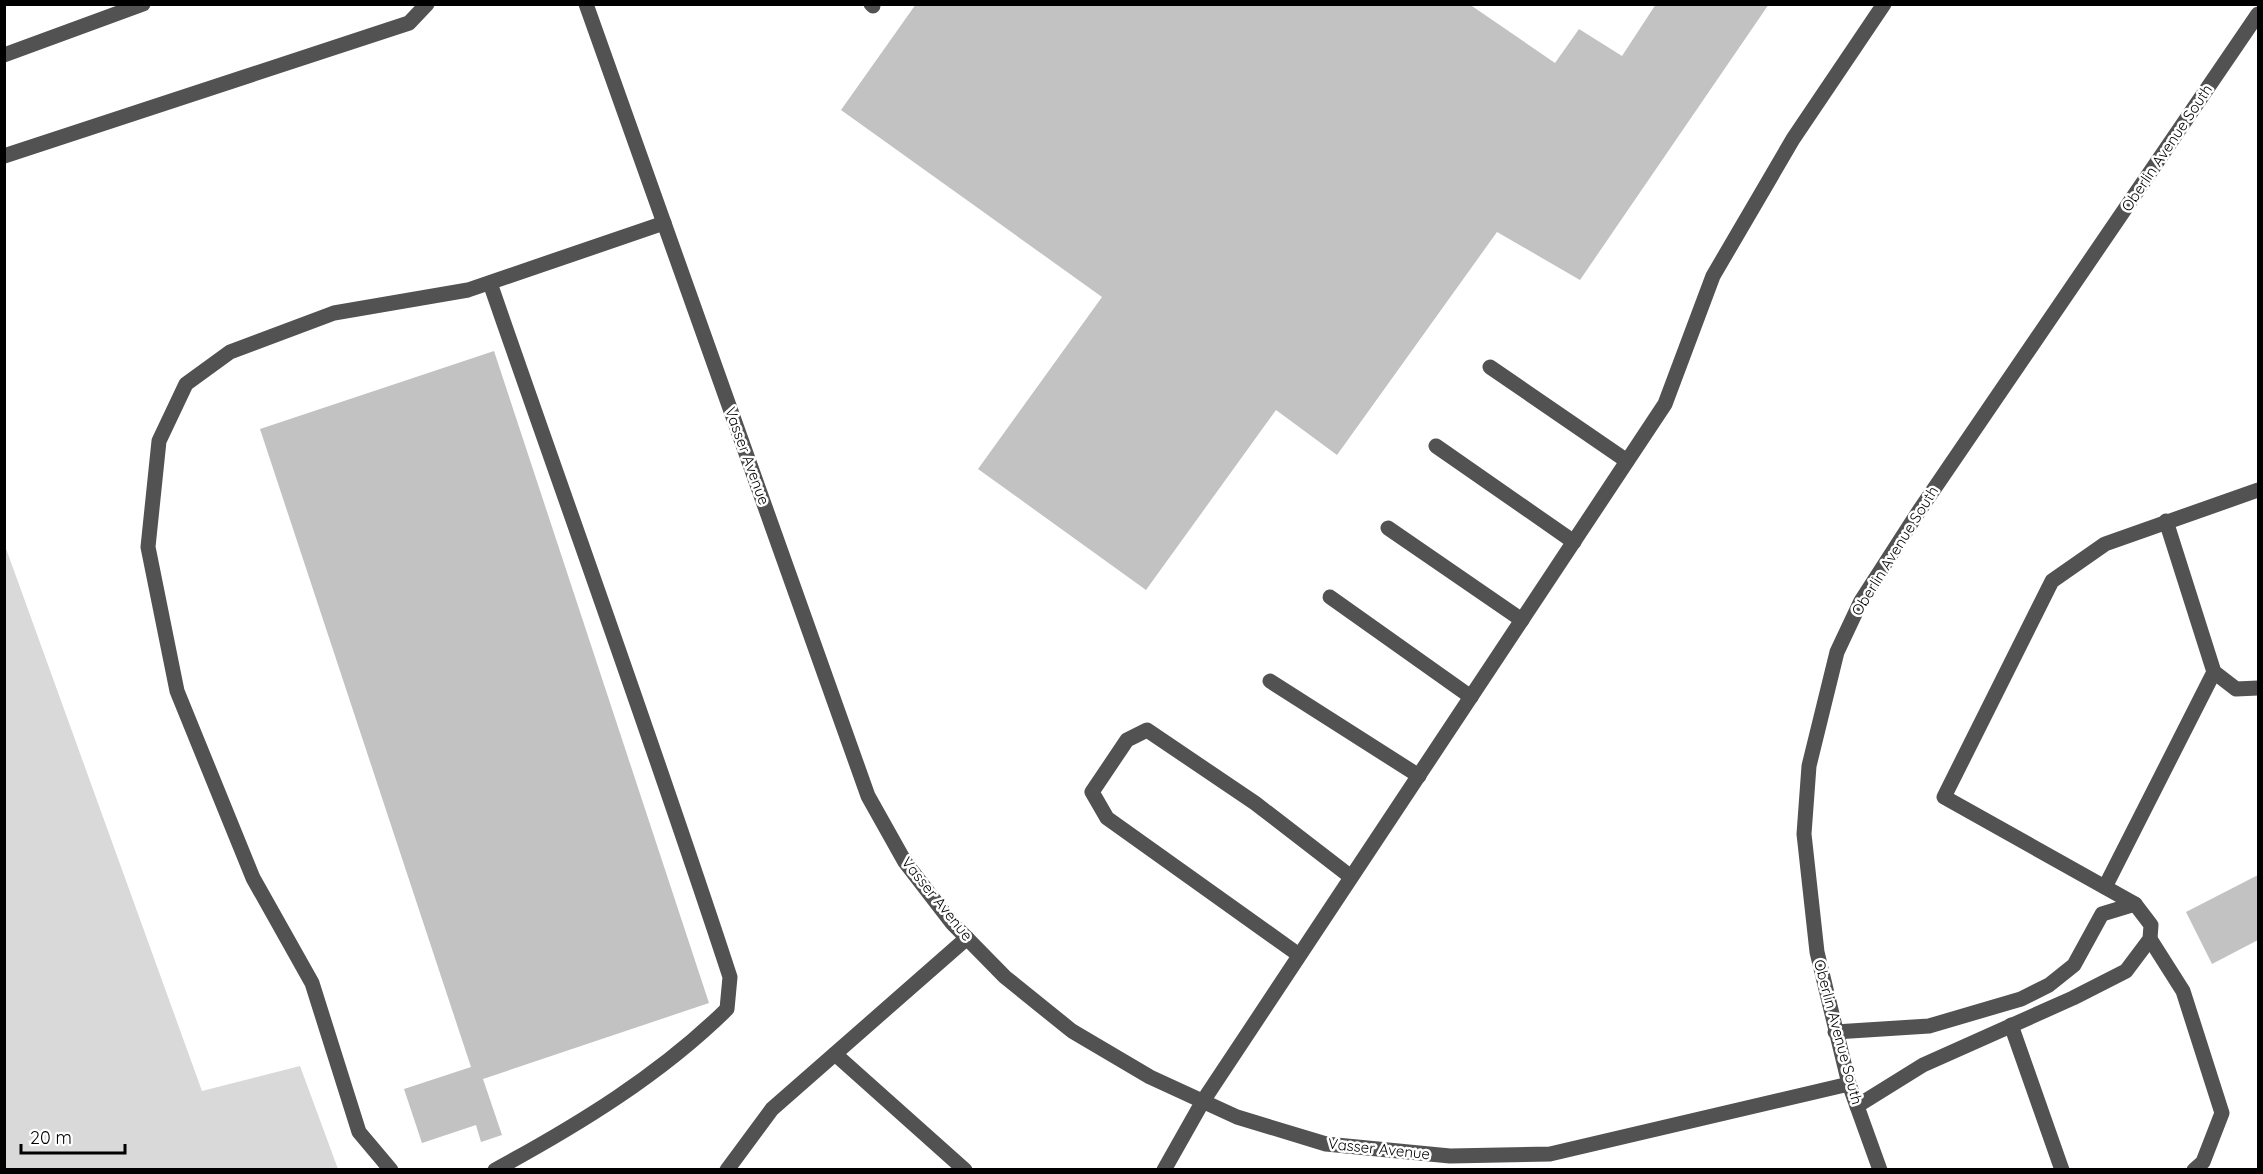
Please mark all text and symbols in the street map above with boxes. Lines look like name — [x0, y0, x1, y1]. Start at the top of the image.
street label: Oberlin Avenue South — [2117, 81, 2216, 215]
street label: Vasser Avenue — [721, 404, 774, 507]
street label: Oberlin Avenue South — [1847, 482, 1942, 619]
street label: Vasser Avenue — [898, 853, 977, 945]
street label: Oberlin Avenue South — [1810, 957, 1867, 1106]
scale bar — [21, 1117, 124, 1155]
text: 20 m — [30, 1126, 72, 1149]
street label: Vasser Avenue — [1327, 1134, 1431, 1163]

